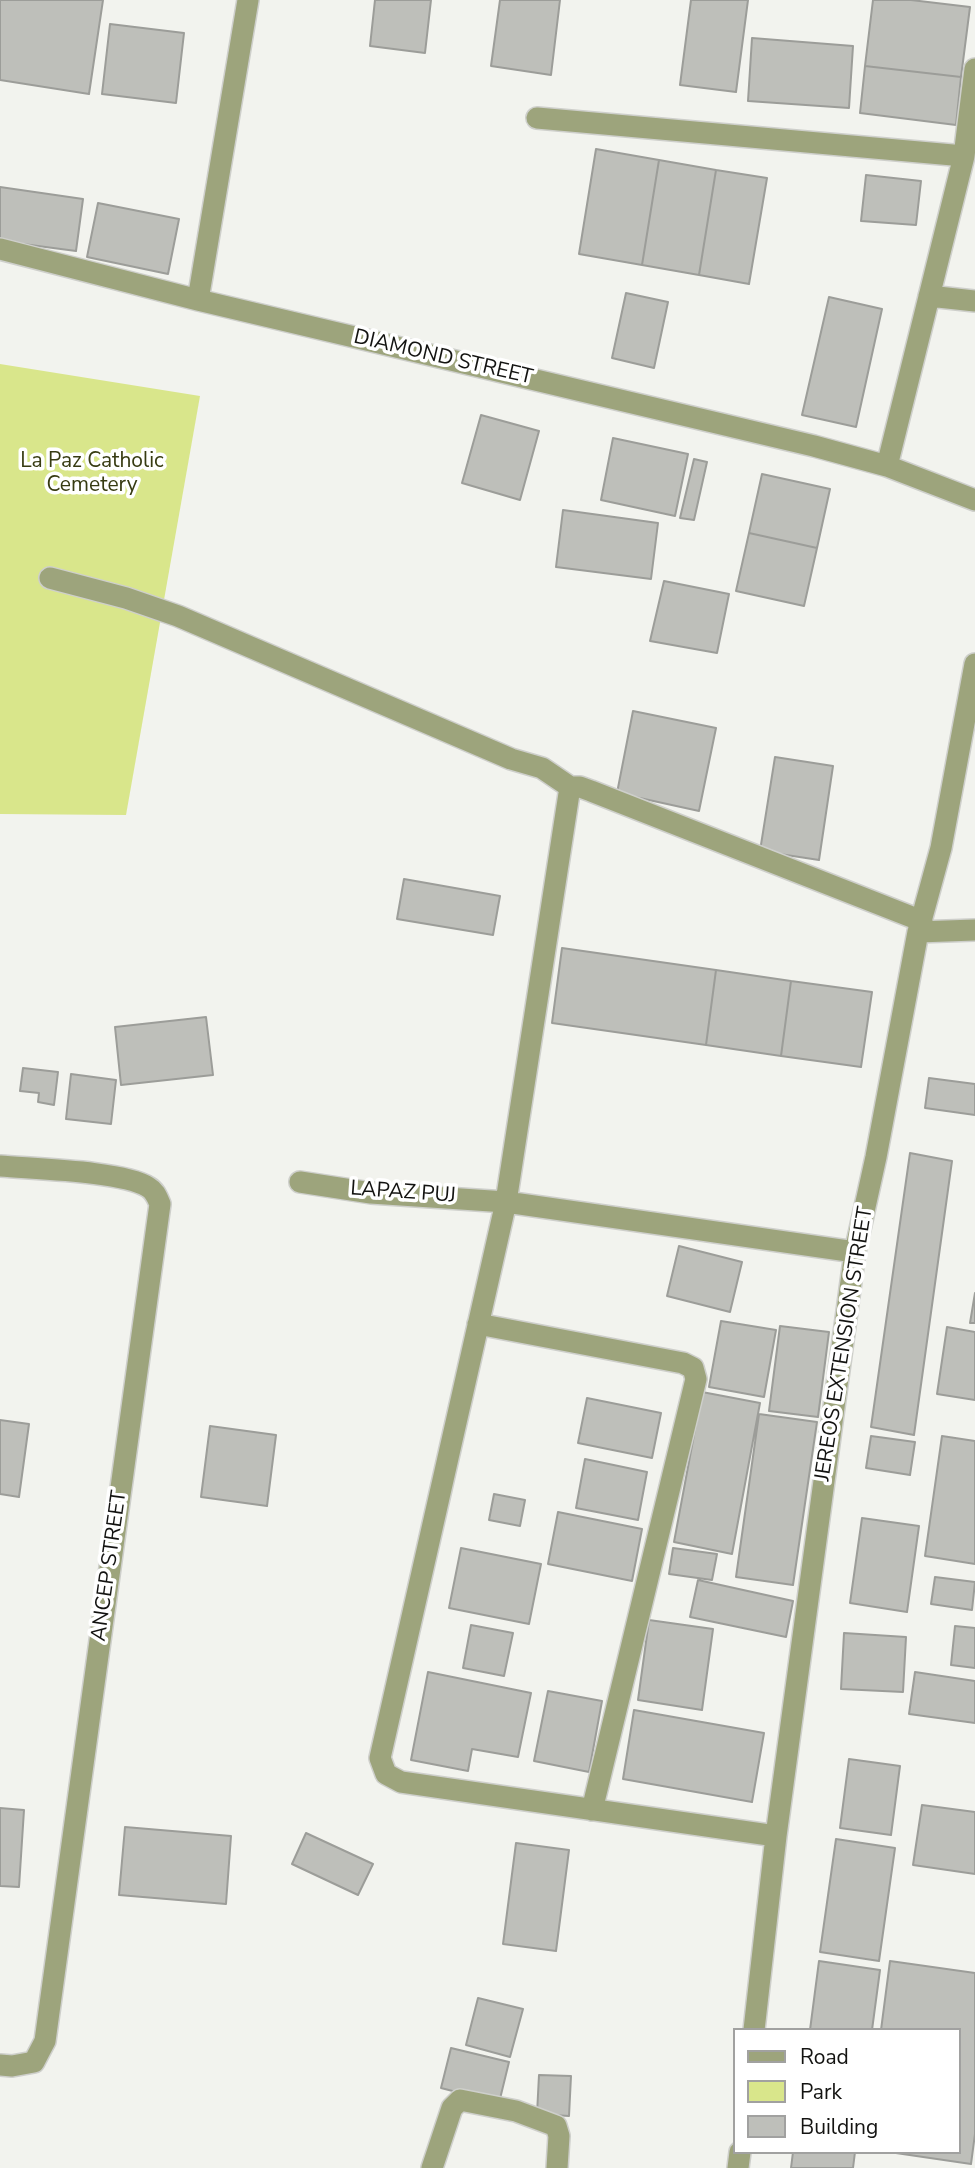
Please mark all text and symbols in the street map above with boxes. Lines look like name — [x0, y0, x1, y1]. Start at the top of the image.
street label: DIAMOND STREET — [351, 325, 535, 391]
park label: La Paz Catholic Cemetery — [20, 449, 164, 499]
street label: LAPAZ PUJ — [349, 1177, 457, 1209]
street label: JEREOS EXTENSION STREET — [811, 1205, 879, 1483]
street label: ANCEP STREET — [87, 1489, 133, 1643]
legend — [734, 2028, 961, 2154]
text: Road — [800, 2043, 849, 2071]
text: Park — [800, 2078, 842, 2106]
text: Building — [800, 2113, 878, 2141]

